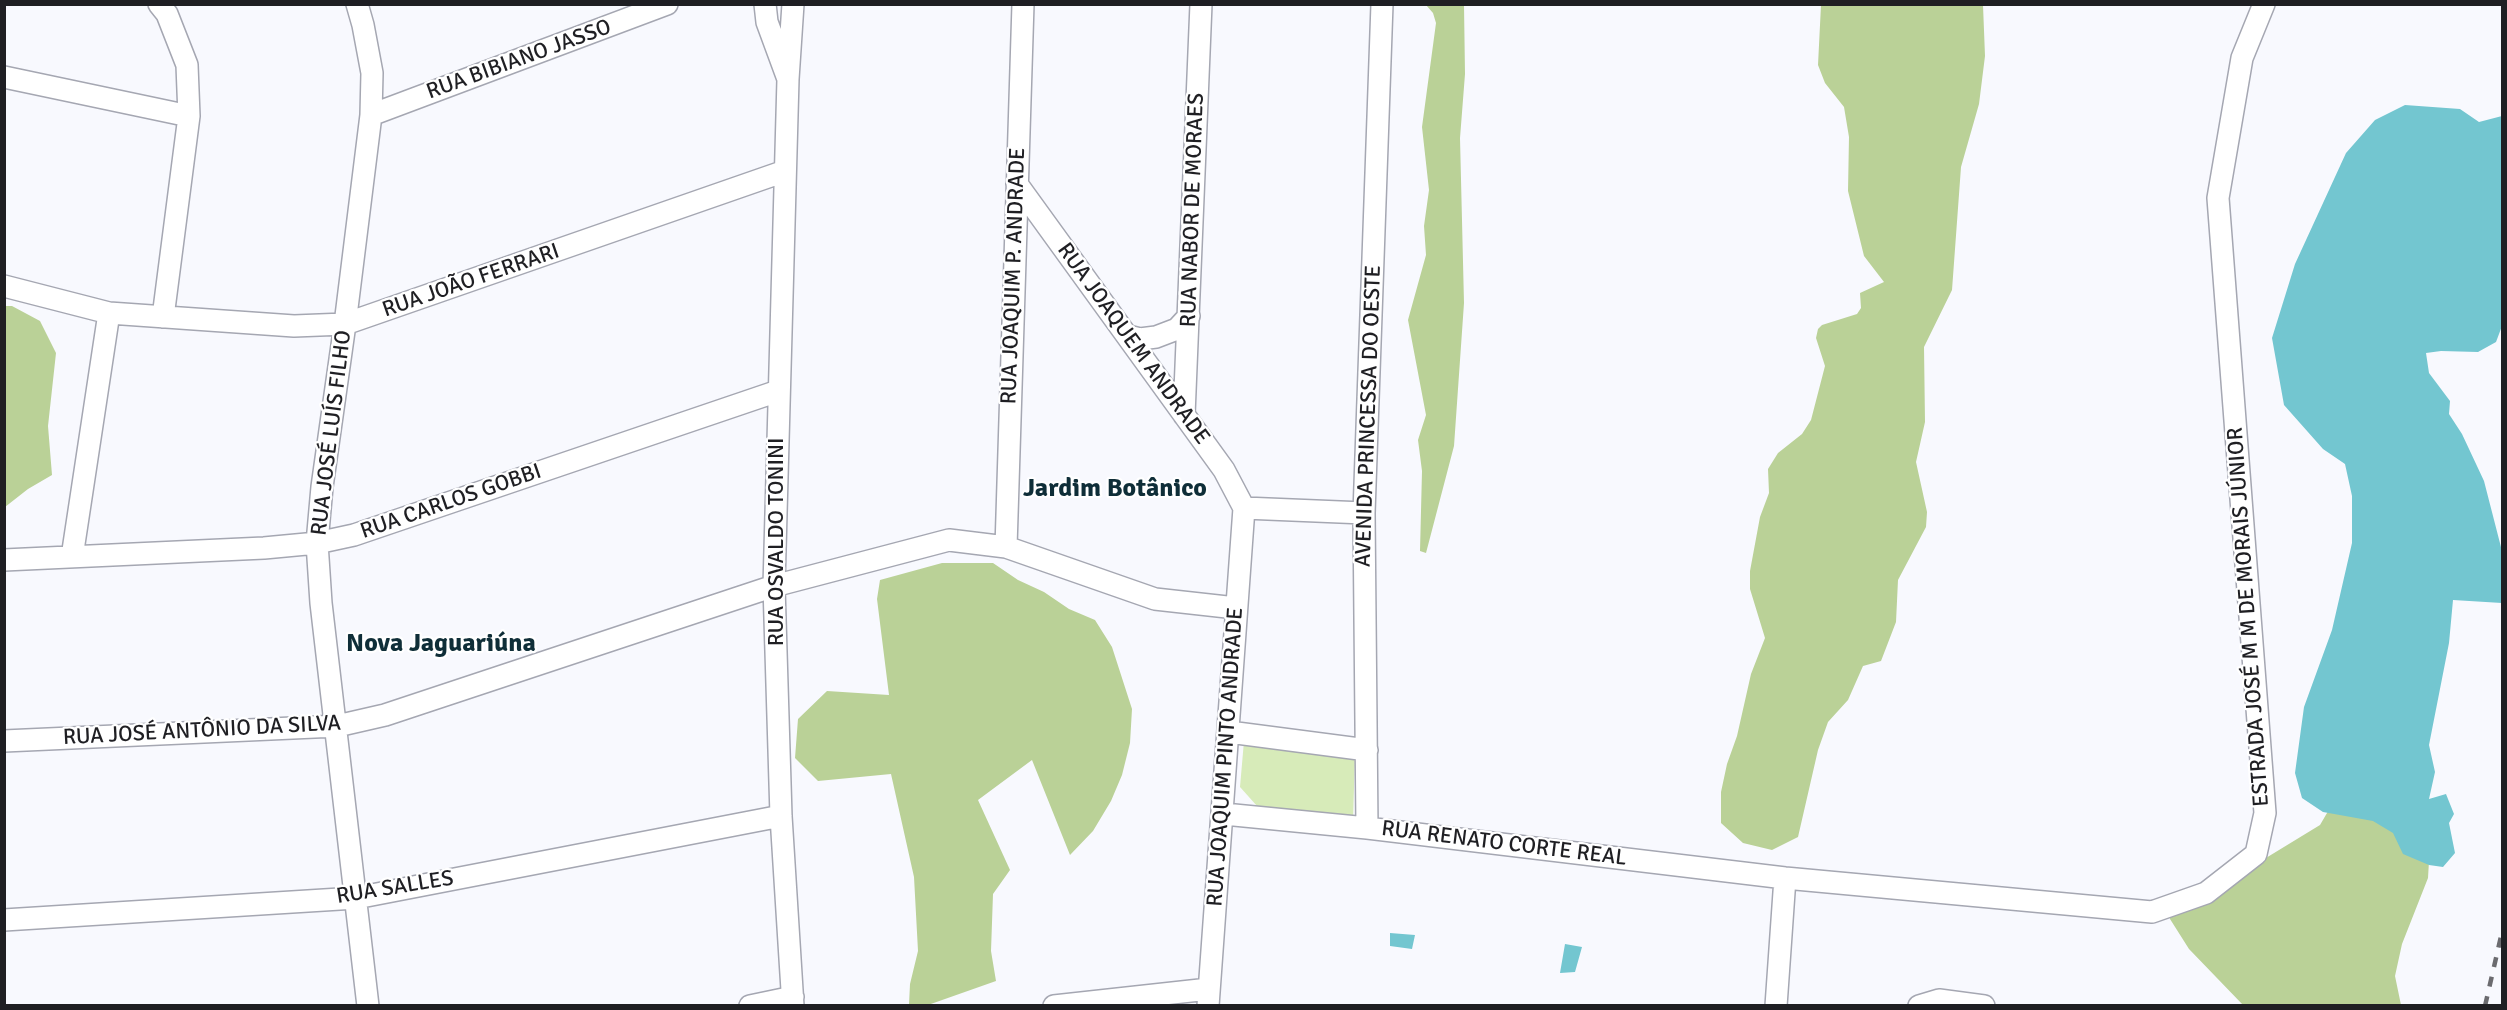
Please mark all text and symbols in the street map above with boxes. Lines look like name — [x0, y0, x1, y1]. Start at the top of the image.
street label: RUA BIBIANO JASSO — [423, 14, 615, 106]
street label: RUA NABOR DE MORAES — [1176, 92, 1210, 328]
street label: RUA JOAQUIM P. ANDRADE — [996, 147, 1032, 405]
street label: RUA JOÃO FERRARI — [379, 238, 563, 324]
street label: RUA JOAQUEM ANDRADE — [1051, 238, 1215, 450]
street label: AVENIDA PRINCESSA DO OESTE — [1351, 265, 1387, 567]
street label: RUA JOSÉ LUÍS FILHO — [306, 329, 358, 537]
street label: ESTRADA JOSÉ M M DE MORAIS JÚNIOR — [2223, 426, 2275, 808]
street label: RUA OSVALDO TONINI — [764, 438, 790, 646]
street label: RUA CARLOS GOBBI — [357, 459, 545, 545]
district label: Jardim Botânico — [1023, 473, 1207, 505]
street label: RUA JOAQUIM PINTO ANDRADE — [1202, 606, 1250, 908]
district label: Nova Jaguariúna — [346, 628, 536, 660]
street label: RUA JOSÉ ANTÔNIO DA SILVA — [62, 711, 342, 751]
street label: RUA RENATO CORTE REAL — [1380, 816, 1628, 872]
street label: RUA SALLES — [334, 866, 456, 910]

